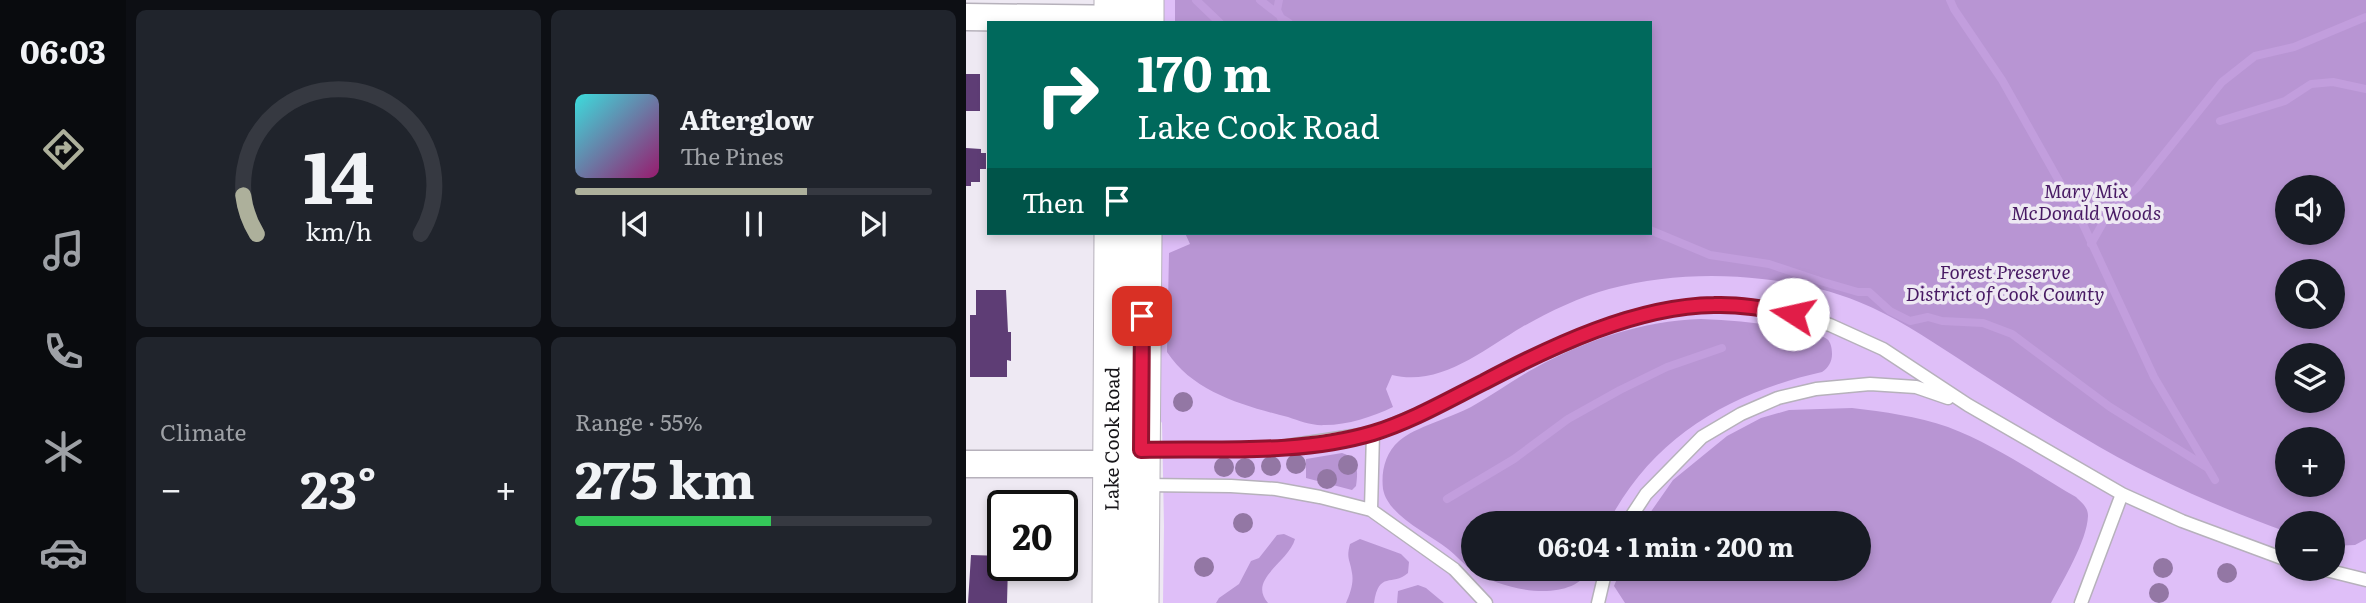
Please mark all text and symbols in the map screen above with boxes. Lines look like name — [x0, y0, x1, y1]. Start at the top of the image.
text: 06:03 — [20, 26, 106, 74]
text: 170 m — [1137, 34, 1271, 107]
icon: right — [1022, 49, 1113, 140]
text: Afterglow — [680, 99, 814, 138]
text: Lake Cook Road — [1137, 101, 1380, 149]
text: 14 — [303, 119, 374, 227]
icon: directions — [39, 125, 88, 174]
text: The Pines — [680, 138, 783, 172]
map controls — [2275, 175, 2345, 581]
button: sound — [2275, 175, 2345, 245]
park label: Mary Mix McDonald Woods — [2011, 176, 2161, 226]
text: Then — [1022, 182, 1084, 221]
icon: arrive — [1098, 182, 1136, 220]
icon: previous — [616, 205, 654, 243]
icon: pause — [735, 205, 773, 243]
icon: next — [854, 205, 892, 243]
text: km/h — [305, 212, 372, 249]
icon: music — [39, 226, 88, 275]
park label: Forest Preserve District of Cook County — [1905, 257, 2105, 307]
button: search — [2275, 259, 2345, 329]
position arrow — [1756, 277, 1830, 351]
pin — [1112, 286, 1172, 346]
icon: arrive — [1123, 297, 1161, 335]
icon: phone — [39, 327, 88, 376]
button: layers — [2275, 343, 2345, 413]
street label: Lake Cook Road — [1096, 366, 1125, 511]
text: Range · 55% — [575, 404, 703, 438]
text: Climate — [160, 414, 246, 448]
icon: climate — [39, 427, 88, 476]
button: + — [2275, 427, 2345, 497]
text: 275 km — [575, 438, 755, 515]
text: 23° — [300, 448, 377, 525]
text: − — [160, 458, 182, 515]
text: + — [495, 458, 517, 515]
speed limit sign: 20 — [987, 490, 1078, 581]
button: − — [2275, 511, 2345, 581]
text: 06:04 · 1 min · 200 m — [1538, 526, 1794, 565]
icon: car — [39, 528, 88, 577]

